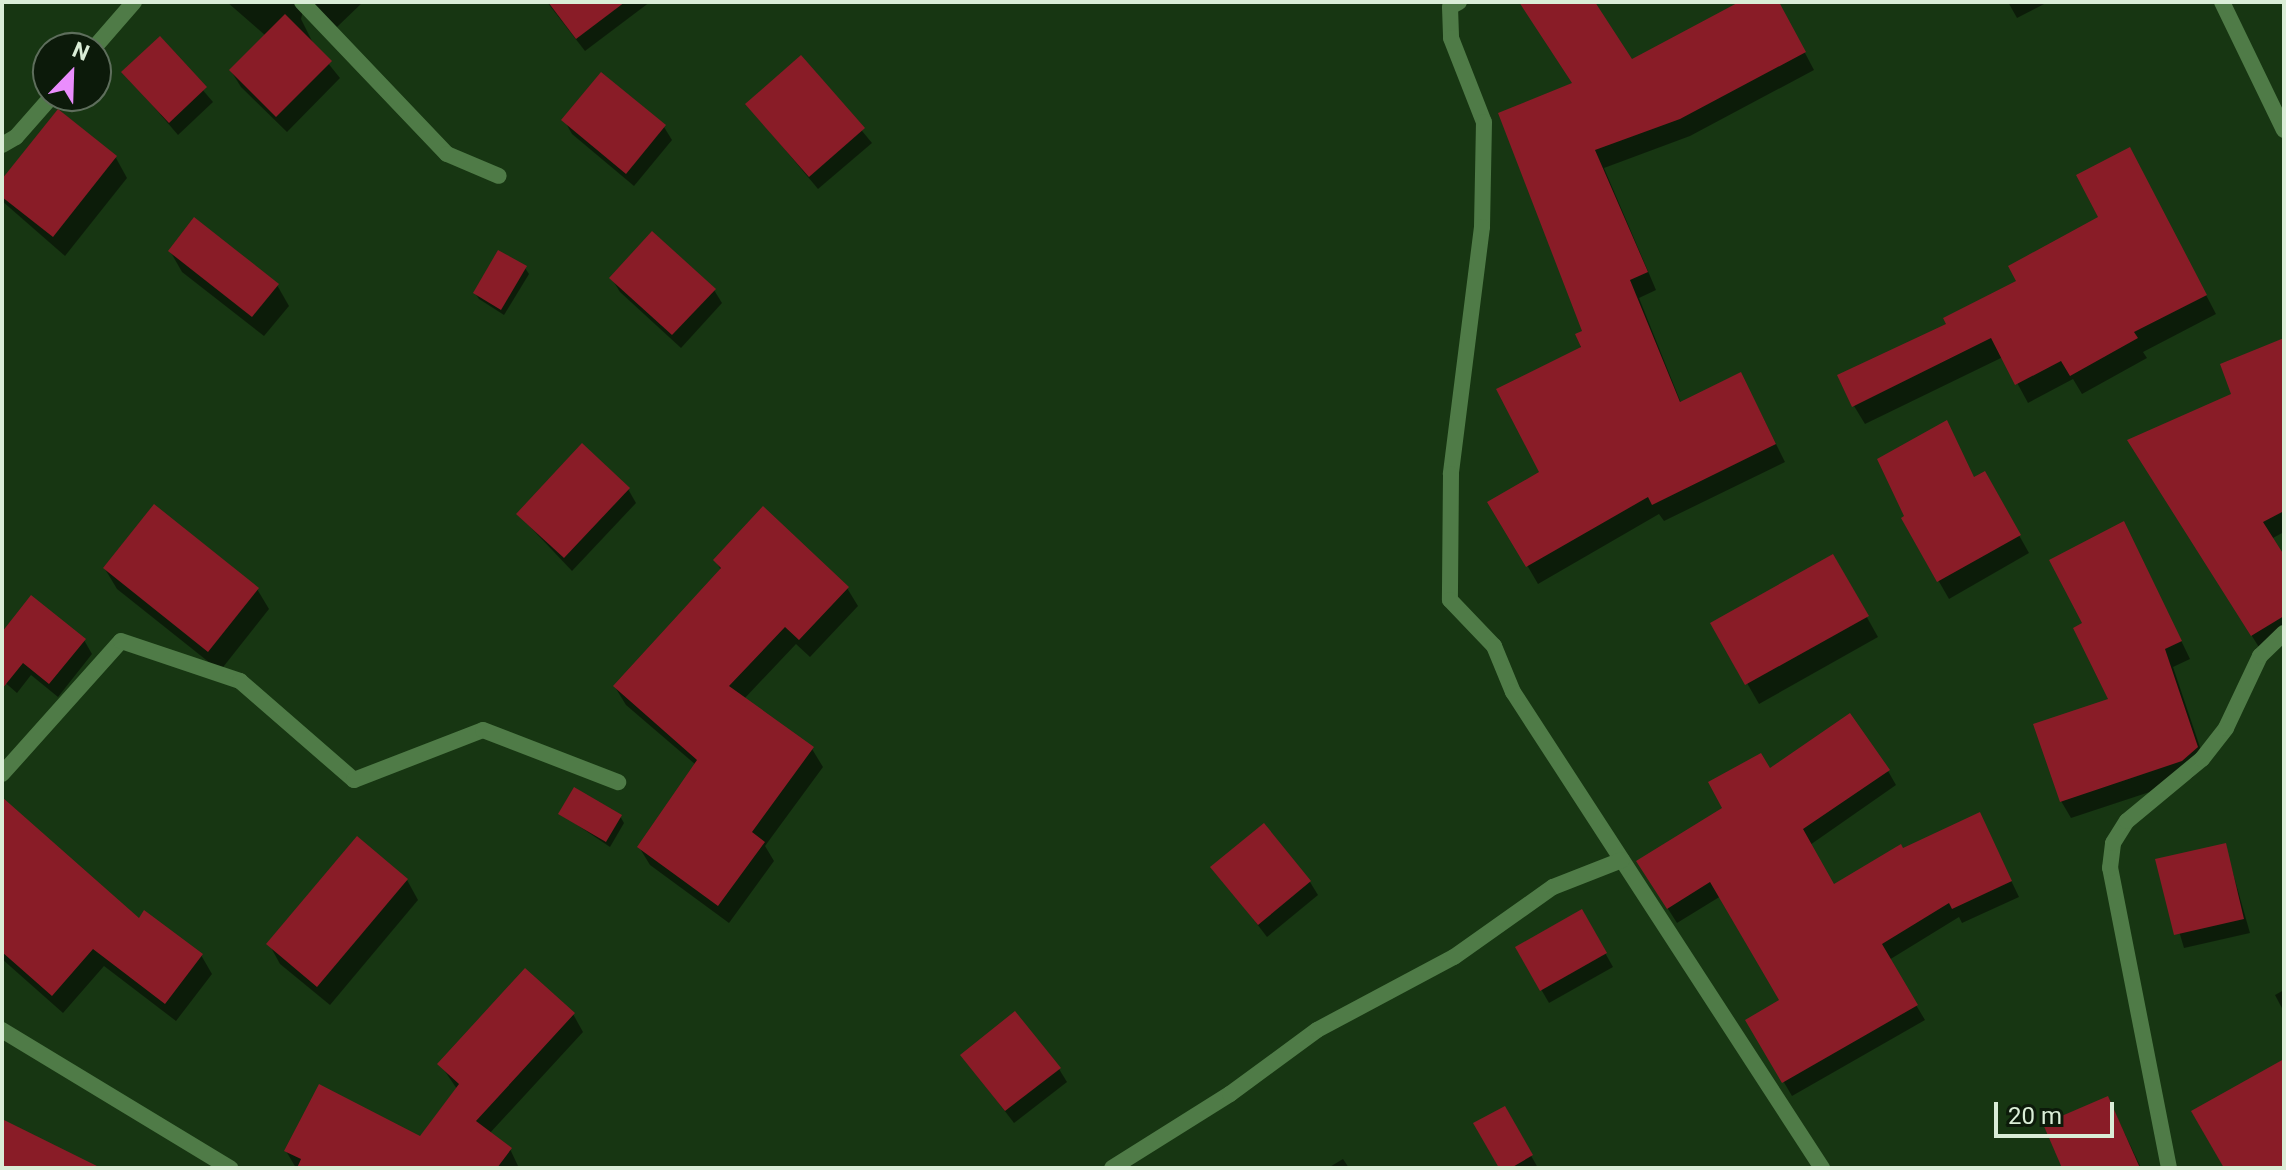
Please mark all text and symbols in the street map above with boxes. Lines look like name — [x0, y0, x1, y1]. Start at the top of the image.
north arrow — [32, 32, 112, 112]
text: N — [69, 37, 93, 66]
scale bar — [1998, 1086, 2118, 1136]
text: 20 m — [2008, 1102, 2062, 1130]

